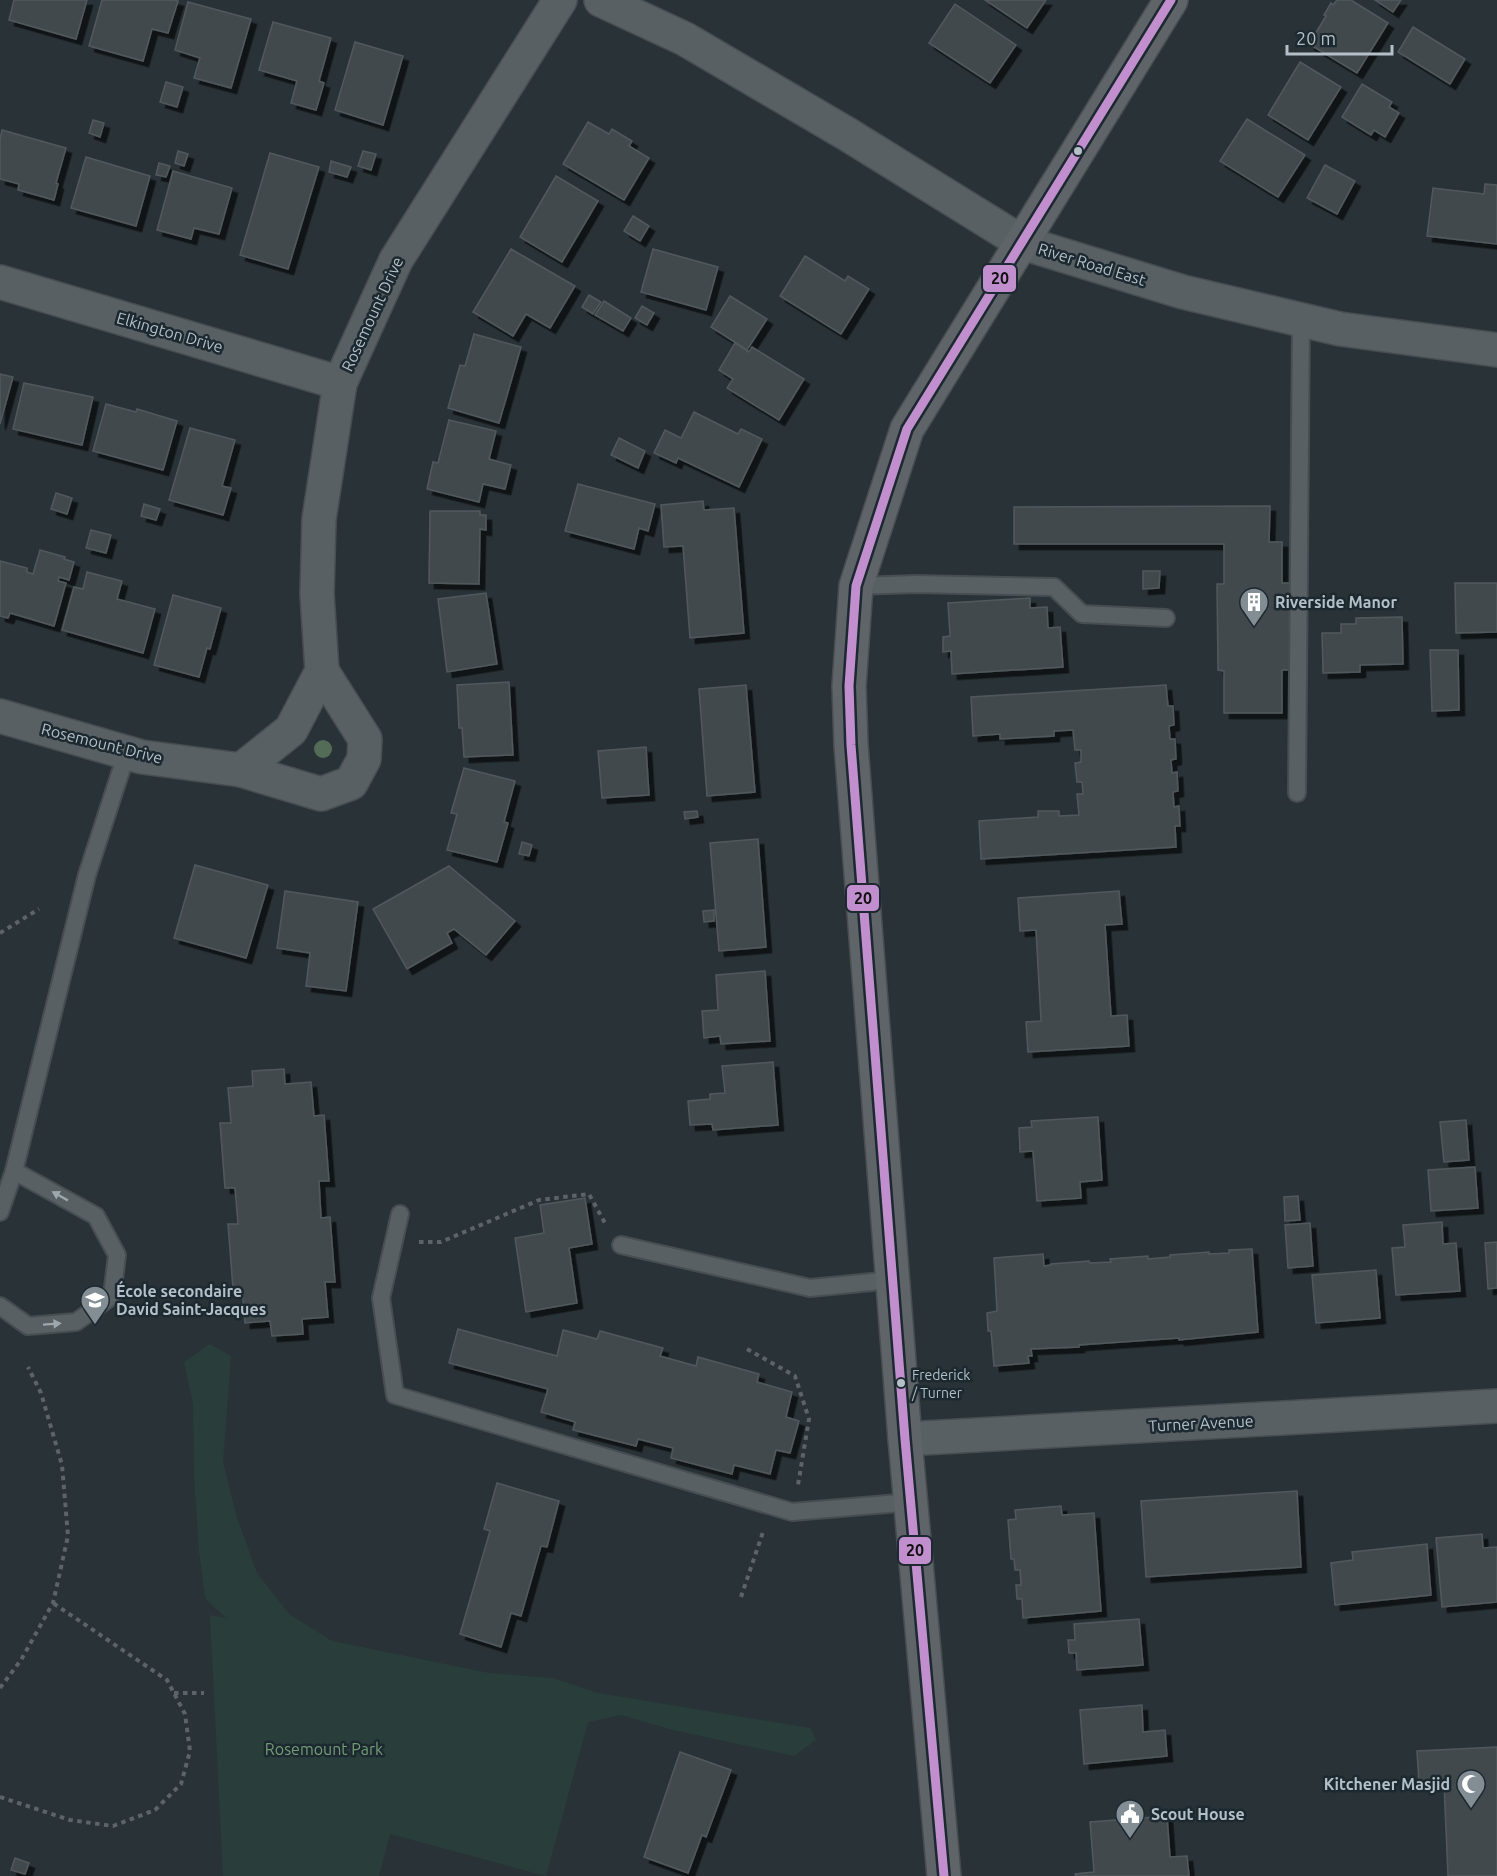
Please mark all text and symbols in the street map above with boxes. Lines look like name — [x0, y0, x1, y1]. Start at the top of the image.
scale bar — [1287, 18, 1392, 56]
text: 20 m — [1296, 28, 1336, 48]
unlabelled marker — [1072, 145, 1084, 157]
street label: River Road East — [1036, 239, 1148, 289]
street label: Rosemount Drive — [338, 254, 406, 374]
line badge: 20 — [982, 264, 1017, 293]
text: 20 — [991, 269, 1009, 287]
street label: Elkington Drive — [115, 308, 225, 356]
building icon: Riverside Manor — [1238, 586, 1270, 628]
place label: Riverside Manor — [1275, 593, 1397, 611]
street label: Rosemount Drive — [40, 719, 164, 767]
line badge: 20 — [846, 884, 880, 912]
text: 20 — [854, 889, 872, 907]
one-way arrow — [51, 1191, 68, 1201]
place label: École secondaire David Saint-Jacques — [116, 1280, 266, 1318]
school or university icon: École secondaire David Saint-Jacques — [79, 1284, 111, 1326]
one-way arrow — [43, 1319, 62, 1329]
place label: Frederick / Turner — [911, 1367, 970, 1401]
marker: Frederick / Turner — [895, 1377, 907, 1389]
street label: Turner Avenue — [1148, 1411, 1254, 1435]
line badge: 20 — [898, 1536, 932, 1565]
text: 20 — [906, 1541, 924, 1559]
park label: Rosemount Park — [265, 1740, 383, 1758]
mosque icon: Kitchener Masjid — [1455, 1768, 1487, 1810]
place label: Kitchener Masjid — [1324, 1775, 1450, 1793]
public building icon: Scout House — [1114, 1798, 1146, 1840]
place label: Scout House — [1151, 1805, 1245, 1823]

